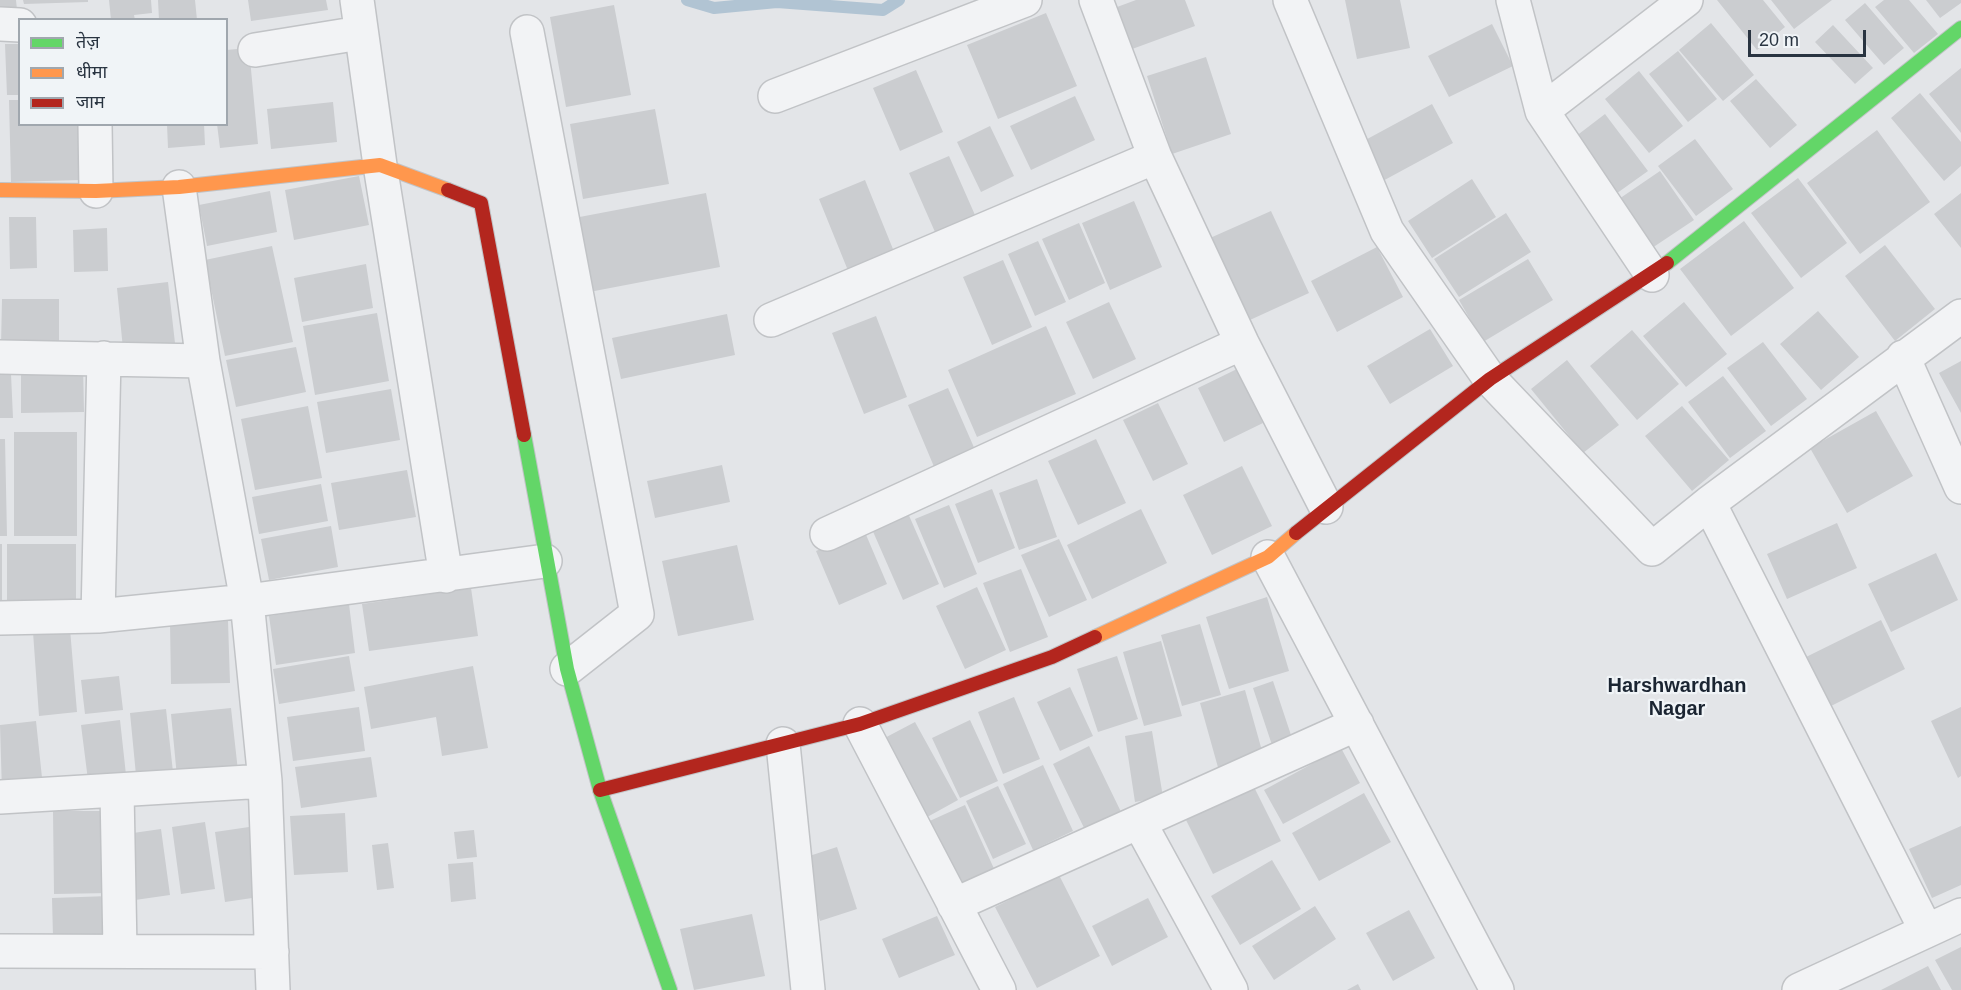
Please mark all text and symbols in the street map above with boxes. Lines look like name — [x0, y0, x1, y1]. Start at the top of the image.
legend — [18, 18, 228, 126]
scale bar — [1751, 18, 1870, 56]
text: 20 m — [1759, 30, 1799, 50]
text: तेज़ — [76, 32, 100, 52]
text: धीमा — [76, 62, 107, 82]
text: जाम — [76, 92, 105, 112]
district label: Harshwardhan Nagar — [1608, 674, 1746, 721]

